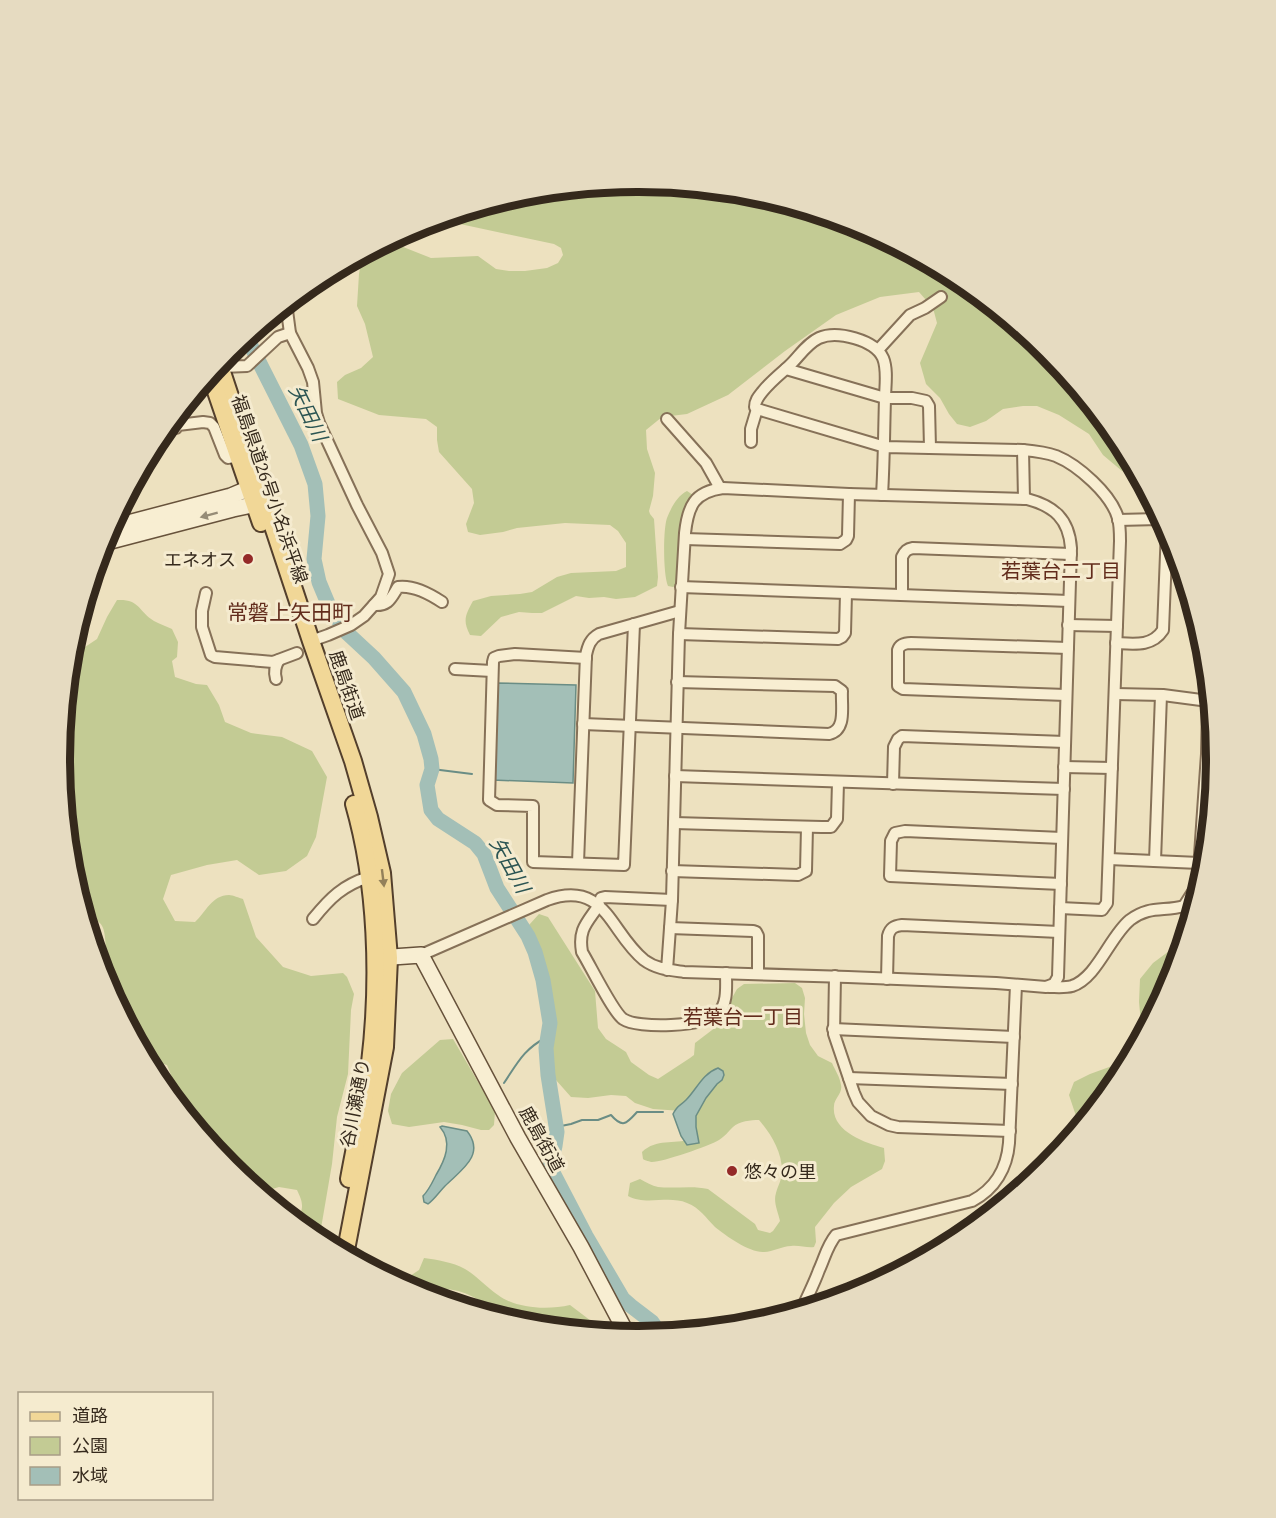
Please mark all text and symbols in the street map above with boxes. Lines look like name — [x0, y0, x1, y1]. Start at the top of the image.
water label: 矢田川 — [282, 380, 335, 448]
street label: 福島県道26号小名浜平線 — [226, 391, 314, 587]
one-way arrow — [200, 511, 218, 520]
place label: エネオス — [164, 547, 236, 572]
marker: エネオス — [241, 552, 255, 566]
district label: 若葉台二丁目 — [1001, 557, 1121, 585]
district label: 常磐上矢田町 — [227, 598, 353, 627]
street label: 鹿島街道 — [323, 647, 371, 723]
water label: 矢田川 — [483, 832, 538, 900]
one-way arrow — [378, 869, 387, 888]
district label: 若葉台一丁目 — [683, 1003, 803, 1031]
street label: 谷川瀬通り — [334, 1056, 376, 1150]
street label: 鹿島街道 — [514, 1101, 570, 1177]
place label: 悠々の里 — [744, 1159, 816, 1184]
marker: 悠々の里 — [725, 1164, 739, 1178]
legend — [18, 1392, 213, 1500]
text: 道路 — [72, 1403, 108, 1428]
text: 公園 — [72, 1433, 108, 1458]
text: 水域 — [72, 1463, 108, 1488]

